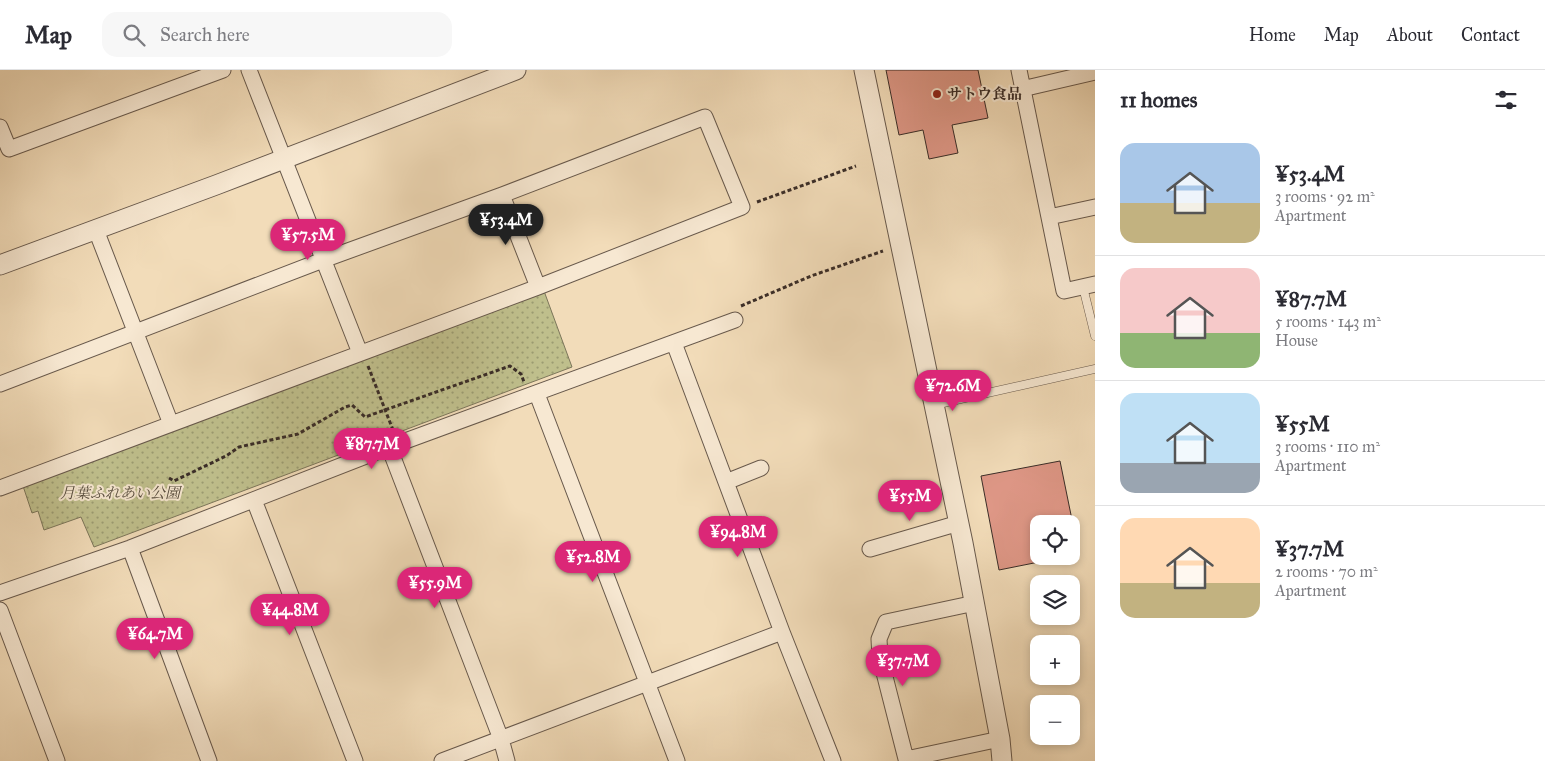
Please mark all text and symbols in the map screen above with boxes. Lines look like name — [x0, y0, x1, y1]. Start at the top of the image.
search box — [102, 12, 452, 57]
text: Map — [25, 20, 72, 50]
icon: search — [120, 21, 148, 49]
text: Search here — [160, 23, 250, 46]
text: Home — [1249, 24, 1296, 46]
text: Map — [1324, 24, 1359, 46]
text: About — [1387, 24, 1433, 46]
text: Contact — [1461, 24, 1520, 46]
place label: サトウ食品 — [947, 85, 1022, 103]
icon: filters — [1492, 86, 1520, 114]
text: 11 homes — [1120, 87, 1197, 113]
marker: サトウ食品 — [931, 88, 943, 100]
text: ¥53.4M — [1275, 161, 1345, 187]
icon: home — [1160, 163, 1220, 223]
text: 3 rooms · 92 m² — [1275, 187, 1375, 206]
pin: ¥53.4M — [465, 204, 547, 246]
text: Apartment — [1275, 206, 1347, 225]
text: ¥53.4M — [479, 210, 533, 229]
pin: ¥57.5M — [267, 218, 349, 261]
text: ¥57.5M — [281, 225, 335, 244]
text: ¥87.7M — [1275, 286, 1347, 312]
icon: home — [1160, 288, 1220, 348]
text: 5 rooms · 143 m² — [1275, 312, 1381, 331]
text: House — [1275, 331, 1318, 350]
pin: ¥72.6M — [912, 370, 994, 412]
text: ¥72.6M — [925, 376, 981, 395]
text: ¥55M — [1275, 411, 1330, 437]
icon: home — [1160, 413, 1220, 473]
pin: ¥87.7M — [331, 428, 413, 470]
text: ¥87.7M — [345, 434, 399, 453]
text: 3 rooms · 110 m² — [1275, 437, 1380, 456]
text: Apartment — [1275, 456, 1347, 475]
pin: ¥55M — [880, 480, 940, 522]
park label: 月葉ふれあい公園 — [60, 484, 183, 502]
text: ¥55M — [889, 486, 931, 505]
map controls — [1030, 515, 1080, 745]
button: locate — [1030, 515, 1080, 565]
pin: ¥94.8M — [697, 516, 779, 558]
text: ¥94.8M — [710, 522, 766, 541]
text: ¥37.7M — [1275, 536, 1344, 562]
icon: home — [1160, 538, 1220, 598]
pin: ¥52.8M — [552, 540, 634, 583]
text: ¥52.8M — [566, 547, 620, 566]
text: 2 rooms · 70 m² — [1275, 562, 1378, 581]
pin: ¥55.9M — [394, 566, 476, 609]
text: ¥55.9M — [408, 573, 462, 592]
button: layers — [1030, 575, 1080, 625]
text: Apartment — [1275, 581, 1347, 600]
pin: ¥44.8M — [249, 594, 331, 636]
text: ¥44.8M — [261, 600, 319, 619]
pin: ¥64.7M — [114, 618, 196, 660]
text: ¥64.7M — [127, 624, 183, 643]
button: + — [1030, 635, 1080, 685]
pin: ¥37.7M — [862, 644, 944, 687]
text: ¥37.7M — [877, 651, 929, 670]
button: − — [1030, 695, 1080, 745]

